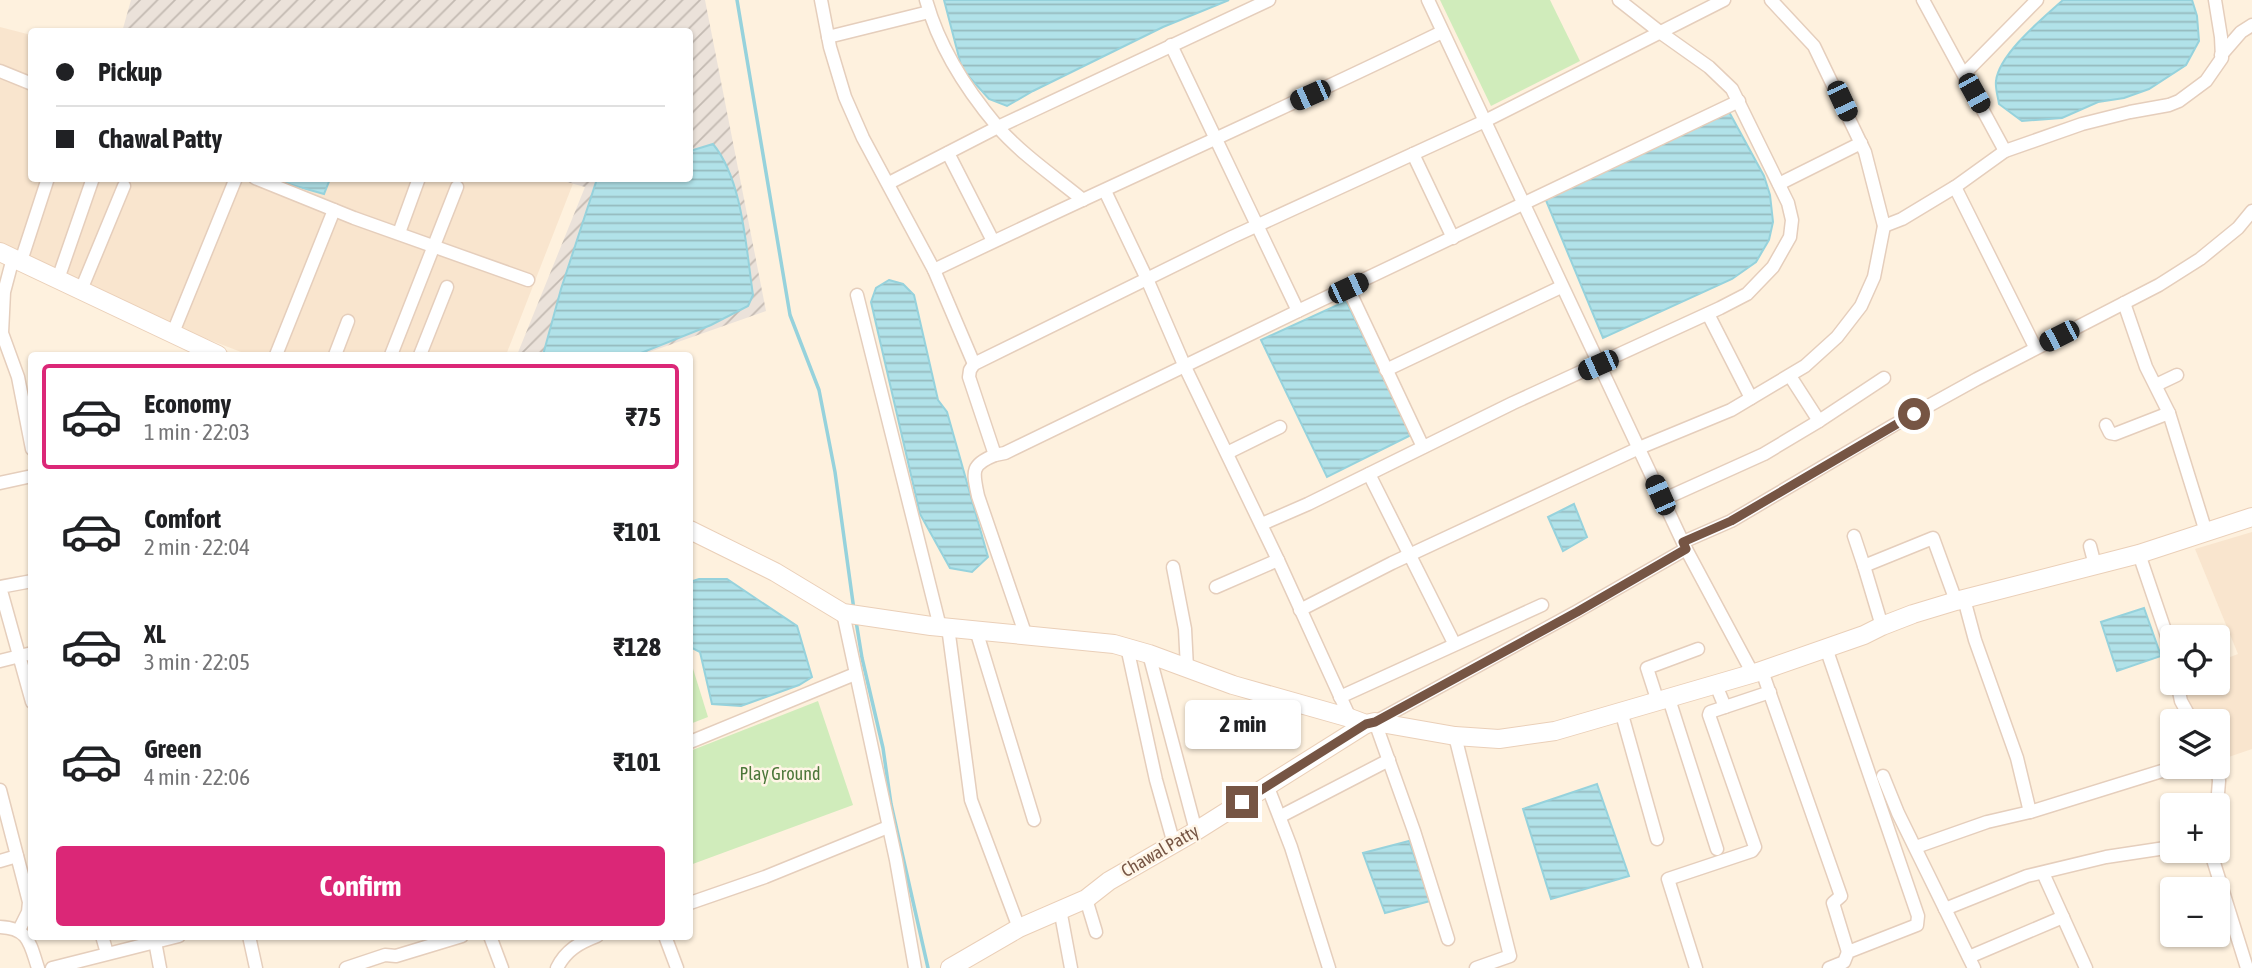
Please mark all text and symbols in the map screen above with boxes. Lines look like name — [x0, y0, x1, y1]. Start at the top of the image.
text: Pickup — [98, 57, 162, 87]
car — [1955, 70, 1994, 116]
car — [1287, 77, 1334, 113]
car — [1824, 78, 1861, 124]
text: Chawal Patty — [98, 124, 222, 154]
car — [1325, 270, 1372, 306]
car — [2036, 317, 2083, 355]
car — [1575, 347, 1622, 383]
icon: car — [60, 385, 123, 448]
text: Economy — [144, 389, 231, 419]
route start — [1898, 398, 1930, 430]
text: ₹75 — [625, 402, 661, 432]
text: 1 min · 22:03 — [144, 419, 250, 445]
car — [1642, 472, 1679, 518]
icon: car — [60, 500, 123, 563]
text: Comfort — [144, 504, 221, 534]
text: ₹101 — [613, 517, 661, 547]
text: 2 min · 22:04 — [144, 534, 250, 560]
icon: car — [60, 615, 123, 678]
text: XL — [144, 619, 166, 649]
map controls — [2160, 625, 2230, 947]
button: locate — [2160, 625, 2230, 695]
text: ₹128 — [613, 632, 661, 662]
text: 3 min · 22:05 — [144, 649, 250, 675]
callout: 2 min — [1184, 700, 1300, 750]
button: layers — [2160, 709, 2230, 779]
text: 2 min — [1220, 711, 1266, 737]
icon: car — [60, 730, 123, 793]
text: Green — [144, 734, 202, 764]
text: ₹101 — [613, 747, 661, 777]
park label: Play Ground — [739, 763, 821, 784]
text: 4 min · 22:06 — [144, 764, 250, 790]
route end — [1226, 786, 1258, 818]
button: + — [2160, 793, 2230, 863]
street label: Chawal Patty — [1117, 820, 1202, 881]
button: Confirm — [56, 846, 665, 926]
button: − — [2160, 877, 2230, 947]

